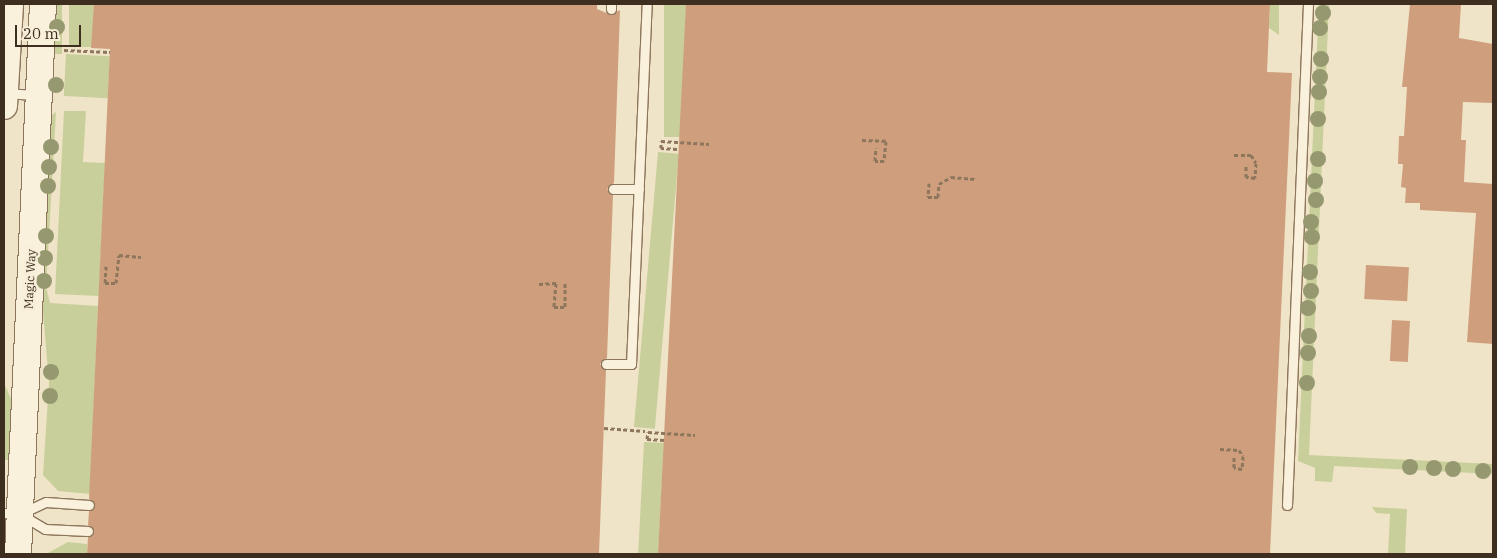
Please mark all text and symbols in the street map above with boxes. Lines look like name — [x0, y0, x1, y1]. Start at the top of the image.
scale bar — [18, 15, 84, 47]
text: 20 m — [23, 24, 59, 43]
street label: Magic Way — [21, 249, 39, 309]

